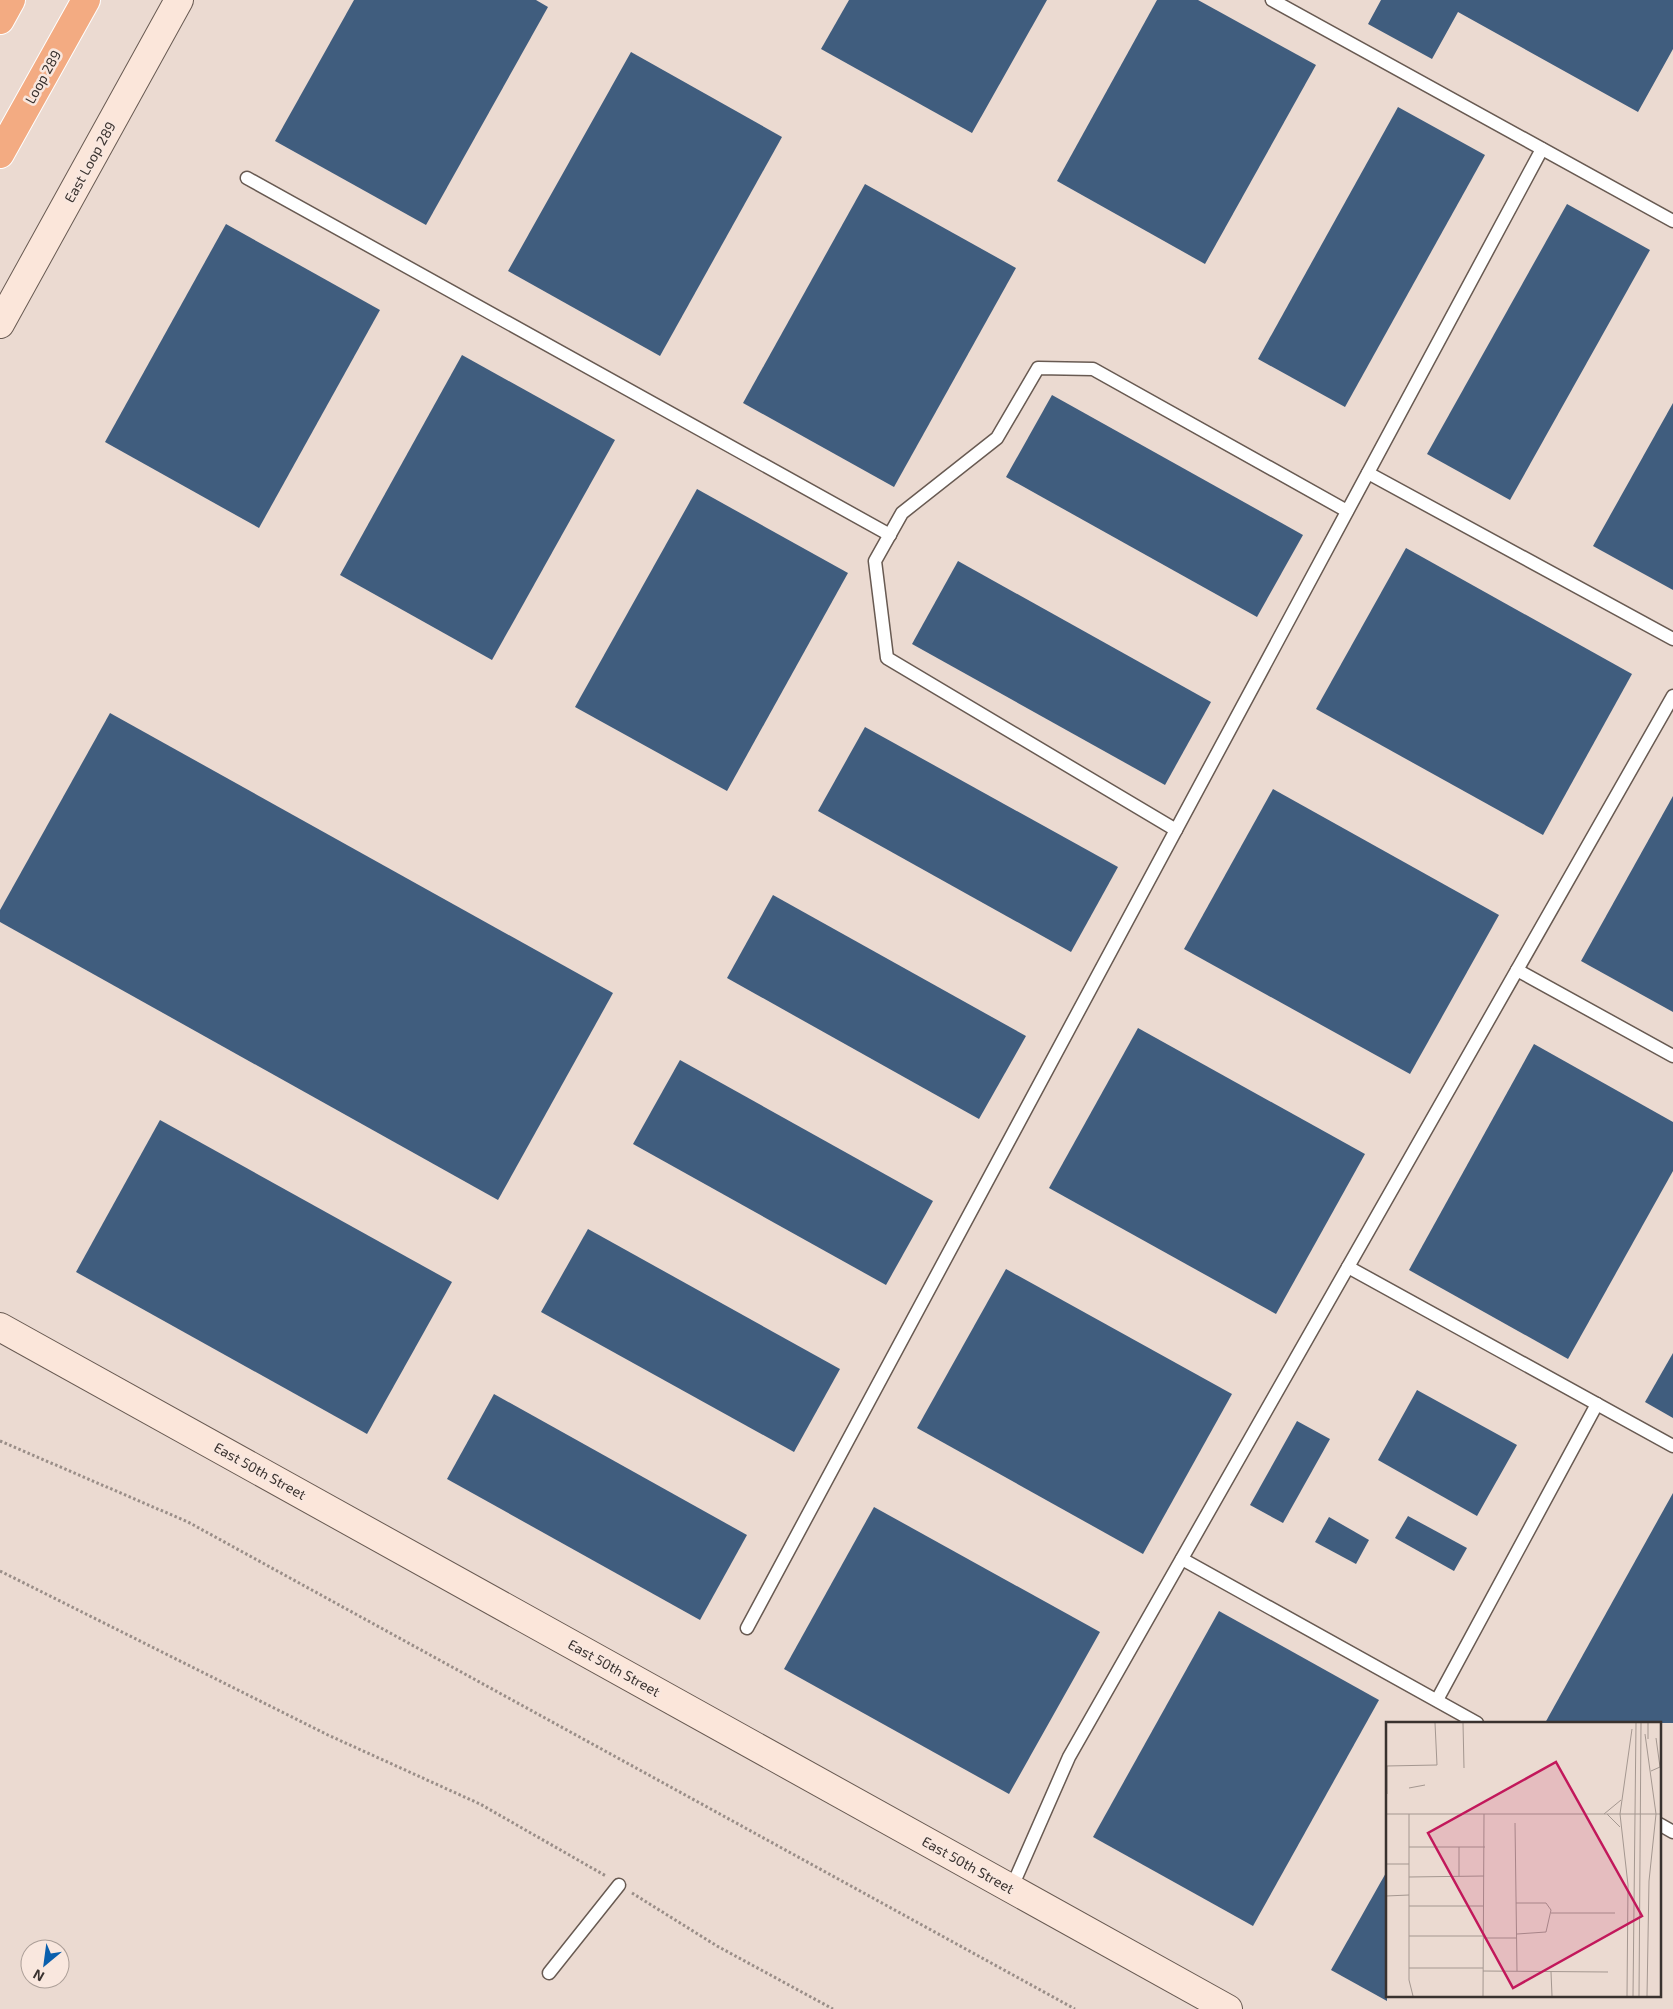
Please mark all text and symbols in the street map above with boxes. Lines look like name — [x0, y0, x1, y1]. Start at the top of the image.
street label: Loop 289 — [21, 47, 64, 107]
street label: East Loop 289 — [60, 118, 119, 205]
street label: East 50th Street — [211, 1438, 309, 1503]
street label: East 50th Street — [565, 1635, 663, 1700]
inset map — [1386, 1722, 1660, 1996]
street label: East 50th Street — [919, 1832, 1017, 1897]
north arrow — [20, 1939, 70, 1989]
text: N — [30, 1966, 47, 1986]

